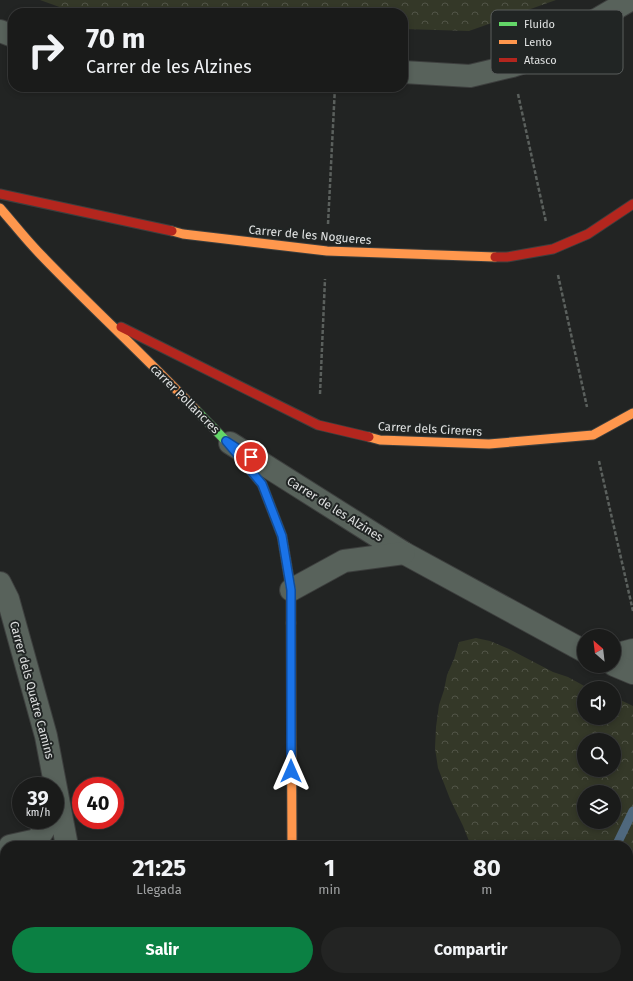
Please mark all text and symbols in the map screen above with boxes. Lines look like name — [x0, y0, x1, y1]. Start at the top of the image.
legend — [491, 10, 623, 74]
text: Fluido — [524, 18, 555, 31]
text: 70 m — [86, 22, 145, 55]
icon: right — [20, 24, 72, 76]
text: Lento — [524, 36, 552, 49]
text: Atasco — [524, 54, 557, 67]
text: Carrer de les Alzines — [86, 56, 252, 78]
street label: Carrer de les Nogueres — [248, 223, 372, 247]
street label: carrer Pollancres — [148, 362, 223, 437]
street label: Carrer dels Cirerers — [378, 419, 483, 439]
pin — [234, 440, 268, 474]
icon: arrive — [240, 446, 262, 468]
street label: Carrer de les Alzines — [284, 474, 386, 544]
street label: Carrer dels Quatre Camins — [7, 620, 57, 761]
north arrow — [577, 629, 621, 673]
map controls — [577, 629, 621, 829]
button: sound — [577, 681, 621, 725]
button: search — [577, 733, 621, 777]
position arrow — [270, 750, 312, 792]
speed limit sign: 40 — [72, 777, 124, 829]
button: layers — [577, 785, 621, 829]
text: 39 — [27, 786, 49, 810]
text: km/h — [26, 807, 50, 819]
text: 21:25 — [132, 854, 186, 882]
text: 1 — [324, 854, 335, 882]
text: 80 — [473, 854, 501, 882]
text: Llegada — [136, 882, 182, 897]
text: min — [318, 882, 341, 897]
text: m — [481, 882, 492, 897]
button: Salir — [12, 927, 313, 973]
button: Compartir — [321, 927, 621, 973]

